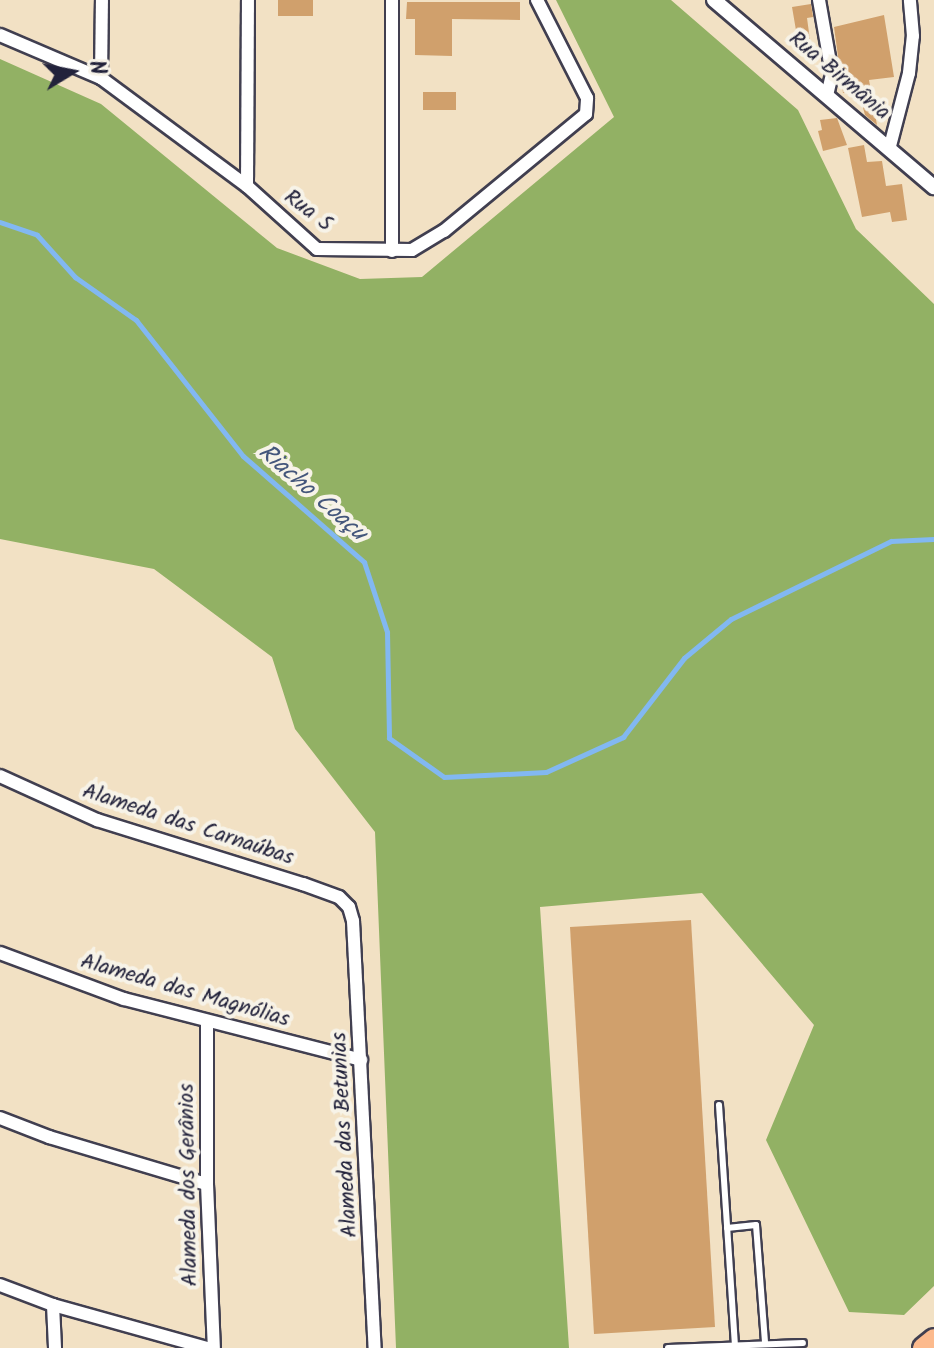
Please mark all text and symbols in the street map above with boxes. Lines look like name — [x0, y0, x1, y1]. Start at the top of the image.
street label: Rua Birmânia — [783, 26, 895, 126]
north arrow — [32, 32, 112, 112]
text: N — [78, 58, 115, 78]
street label: Rua S — [278, 184, 338, 238]
water label: Riacho Coaçu — [252, 438, 372, 548]
street label: Alameda das Carnaúbas — [79, 778, 297, 872]
street label: Alameda das Magnólias — [77, 949, 293, 1033]
street label: Alameda das Betunias — [326, 1032, 364, 1238]
street label: Alameda dos Gerânios — [174, 1083, 204, 1287]

